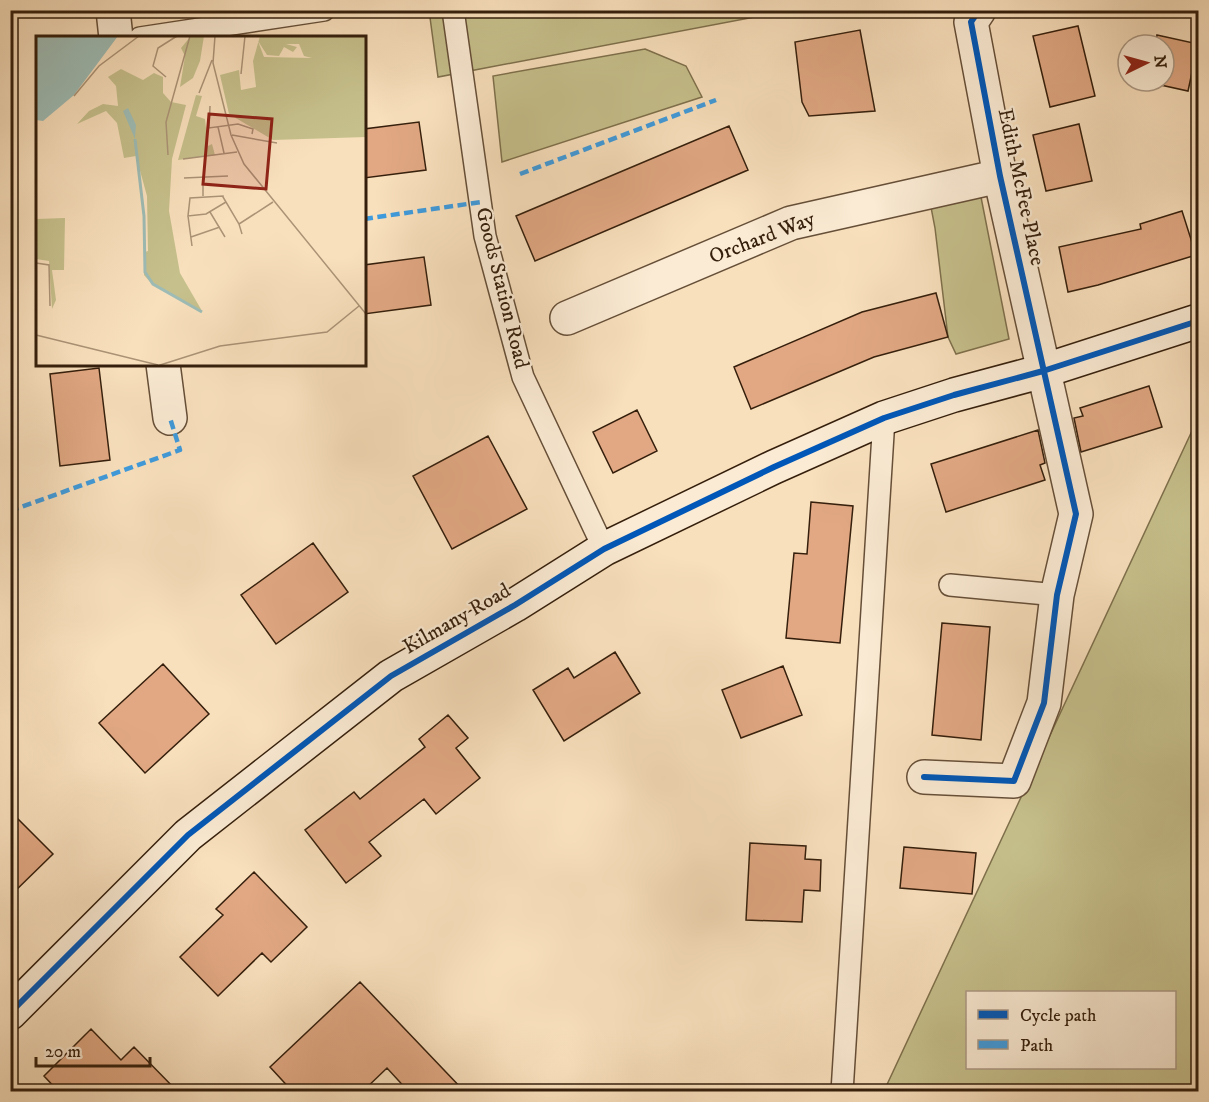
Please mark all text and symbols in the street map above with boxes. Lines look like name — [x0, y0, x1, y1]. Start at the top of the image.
north arrow — [1116, 33, 1176, 93]
inset map — [36, 36, 366, 366]
text: N — [1149, 54, 1170, 69]
street label: Edith McFee Place — [992, 106, 1050, 268]
street label: Goods Station Road — [469, 205, 535, 372]
street label: Orchard Way — [705, 206, 819, 270]
street label: Kilmany Road — [399, 577, 516, 660]
legend — [966, 991, 1176, 1069]
text: Cycle path — [1020, 1005, 1097, 1027]
scale bar — [36, 1030, 150, 1068]
text: Path — [1020, 1035, 1054, 1057]
text: 20 m — [45, 1041, 81, 1063]

